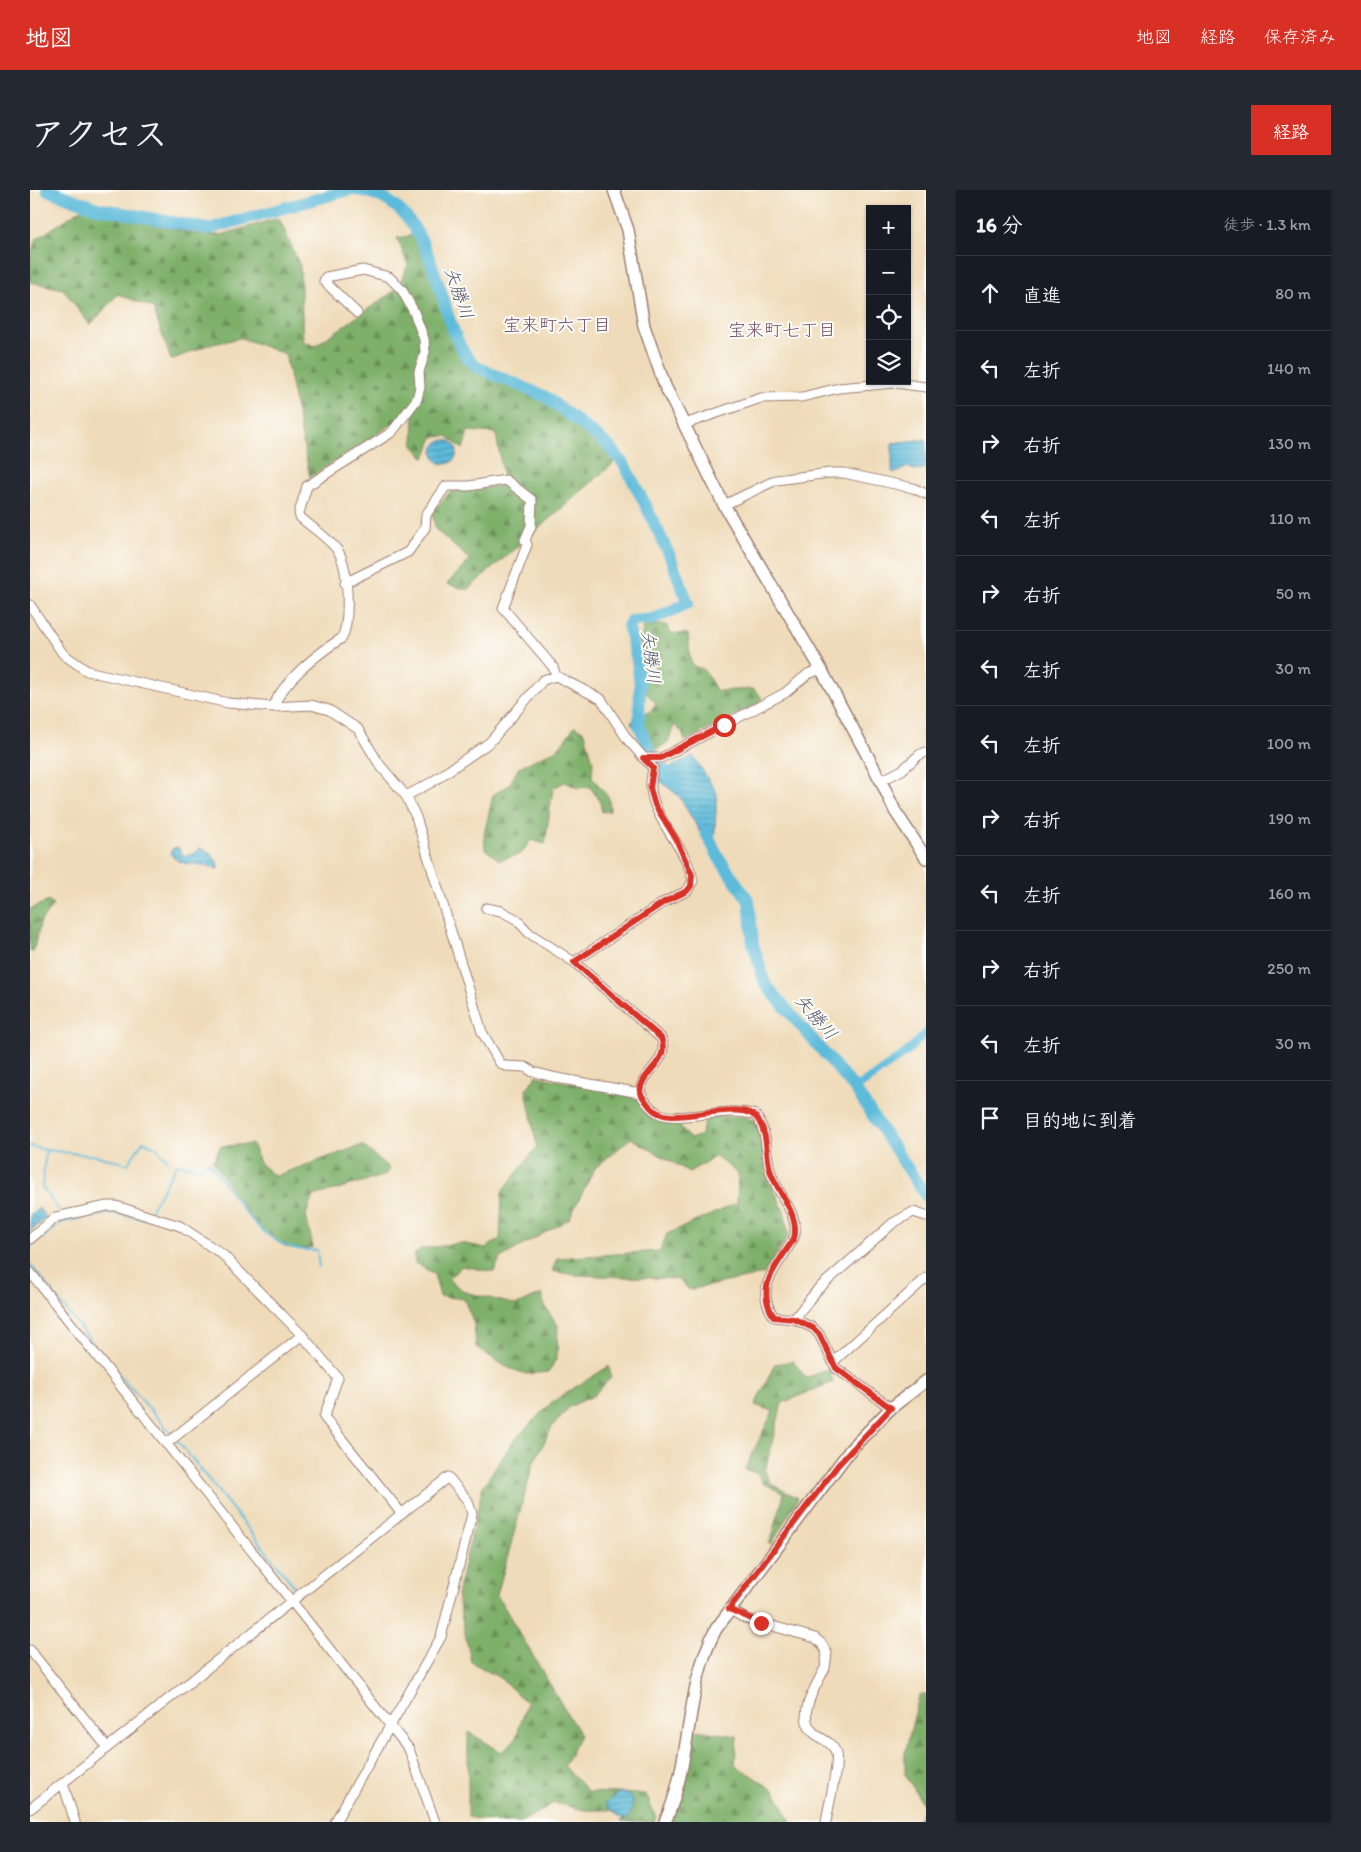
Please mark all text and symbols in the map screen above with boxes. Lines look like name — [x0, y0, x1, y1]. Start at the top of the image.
text: 地図 — [25, 23, 73, 52]
text: 地図 — [1136, 26, 1172, 48]
text: 経路 — [1200, 26, 1236, 48]
text: 保存済み — [1264, 26, 1336, 48]
button: 経路 — [1251, 105, 1331, 155]
text: アクセス — [30, 113, 168, 155]
map controls — [866, 205, 911, 385]
button: + — [866, 205, 911, 250]
text: 16 分 — [976, 212, 1023, 237]
text: 徒歩 · 1.3 km — [1223, 215, 1311, 234]
button: − — [866, 250, 911, 295]
water label: 矢勝川 — [440, 264, 478, 322]
icon: ahead — [976, 279, 1004, 307]
text: 直進 — [1023, 284, 1061, 307]
text: 80 m — [1275, 284, 1311, 303]
button: locate — [866, 295, 911, 340]
district label: 宝来町六丁目 — [503, 314, 611, 336]
district label: 宝来町七丁目 — [728, 319, 836, 341]
button: layers — [866, 340, 911, 385]
icon: left — [976, 354, 1004, 382]
text: 左折 — [1023, 359, 1061, 382]
text: 140 m — [1267, 359, 1311, 378]
icon: right — [976, 429, 1004, 457]
text: 右折 — [1023, 434, 1061, 457]
text: 130 m — [1268, 434, 1311, 453]
icon: left — [976, 504, 1004, 532]
text: 左折 — [1023, 509, 1061, 532]
text: 110 m — [1269, 509, 1311, 528]
icon: right — [976, 579, 1004, 607]
text: 右折 — [1023, 584, 1061, 607]
text: 50 m — [1276, 584, 1311, 603]
water label: 矢勝川 — [637, 629, 665, 685]
icon: left — [976, 654, 1004, 682]
text: 左折 — [1023, 659, 1061, 682]
text: 30 m — [1275, 659, 1311, 678]
route start — [713, 714, 736, 737]
icon: left — [976, 729, 1004, 757]
text: 左折 — [1023, 734, 1061, 757]
text: 100 m — [1267, 734, 1311, 753]
icon: right — [976, 804, 1004, 832]
text: 右折 — [1023, 809, 1061, 832]
text: 190 m — [1268, 809, 1311, 828]
icon: left — [976, 879, 1004, 907]
text: 左折 — [1023, 884, 1061, 907]
text: 160 m — [1268, 884, 1311, 903]
icon: right — [976, 954, 1004, 982]
text: 右折 — [1023, 959, 1061, 982]
text: 250 m — [1267, 959, 1311, 978]
water label: 矢勝川 — [790, 989, 842, 1045]
icon: left — [976, 1029, 1004, 1057]
text: 左折 — [1023, 1034, 1061, 1057]
text: 30 m — [1275, 1034, 1311, 1053]
icon: arrive — [976, 1104, 1004, 1132]
text: 目的地に到着 — [1023, 1109, 1137, 1132]
route end — [750, 1612, 773, 1635]

